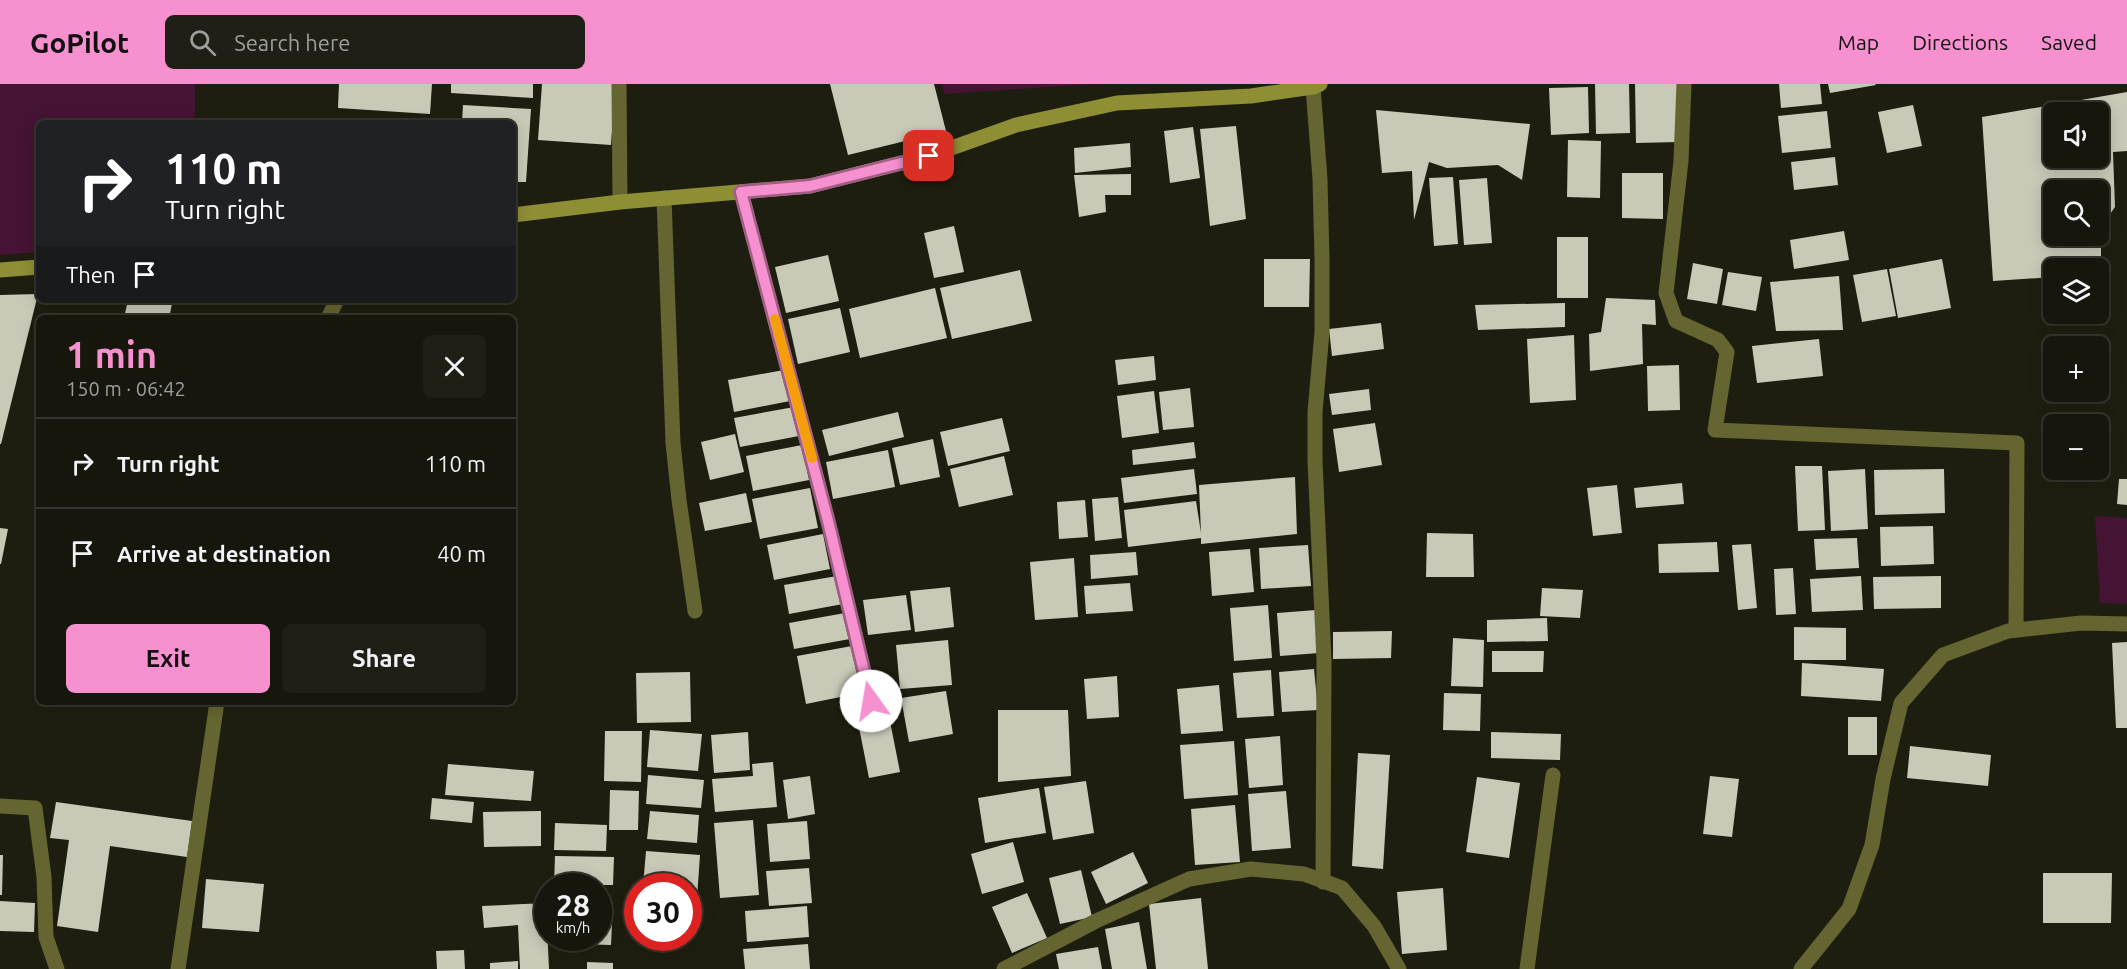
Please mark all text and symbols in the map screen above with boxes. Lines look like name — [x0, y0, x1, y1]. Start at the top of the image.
search box — [165, 15, 585, 69]
icon: search — [186, 26, 219, 59]
text: GoPilot — [30, 27, 129, 58]
text: Search here — [234, 30, 350, 55]
text: Map — [1838, 30, 1879, 54]
text: Directions — [1912, 30, 2008, 54]
text: Saved — [2041, 30, 2097, 54]
map controls — [2043, 102, 2109, 480]
button: sound — [2043, 102, 2109, 168]
pin — [903, 130, 954, 181]
icon: arrive — [912, 139, 945, 172]
icon: right — [66, 144, 144, 222]
text: 110 m — [165, 145, 282, 192]
button: search — [2043, 180, 2109, 246]
text: Turn right — [165, 194, 285, 224]
icon: arrive — [128, 258, 161, 291]
button: layers — [2043, 258, 2109, 324]
text: Then — [66, 262, 116, 287]
text: 1 min — [66, 334, 157, 375]
button: close — [423, 335, 486, 398]
button: + — [2043, 336, 2109, 402]
text: 150 m · 06:42 — [66, 377, 186, 400]
button: − — [2043, 414, 2109, 480]
icon: right — [66, 447, 99, 480]
text: Turn right — [117, 451, 219, 476]
text: 110 m — [425, 451, 486, 476]
icon: arrive — [66, 537, 99, 570]
text: Arrive at destination — [117, 541, 331, 566]
text: 40 m — [437, 541, 486, 566]
button: Exit — [66, 624, 270, 693]
button: Share — [282, 624, 486, 693]
position arrow — [839, 669, 903, 733]
speed limit sign: 30 — [624, 873, 702, 951]
text: 28 — [556, 888, 590, 922]
text: km/h — [556, 919, 590, 936]

